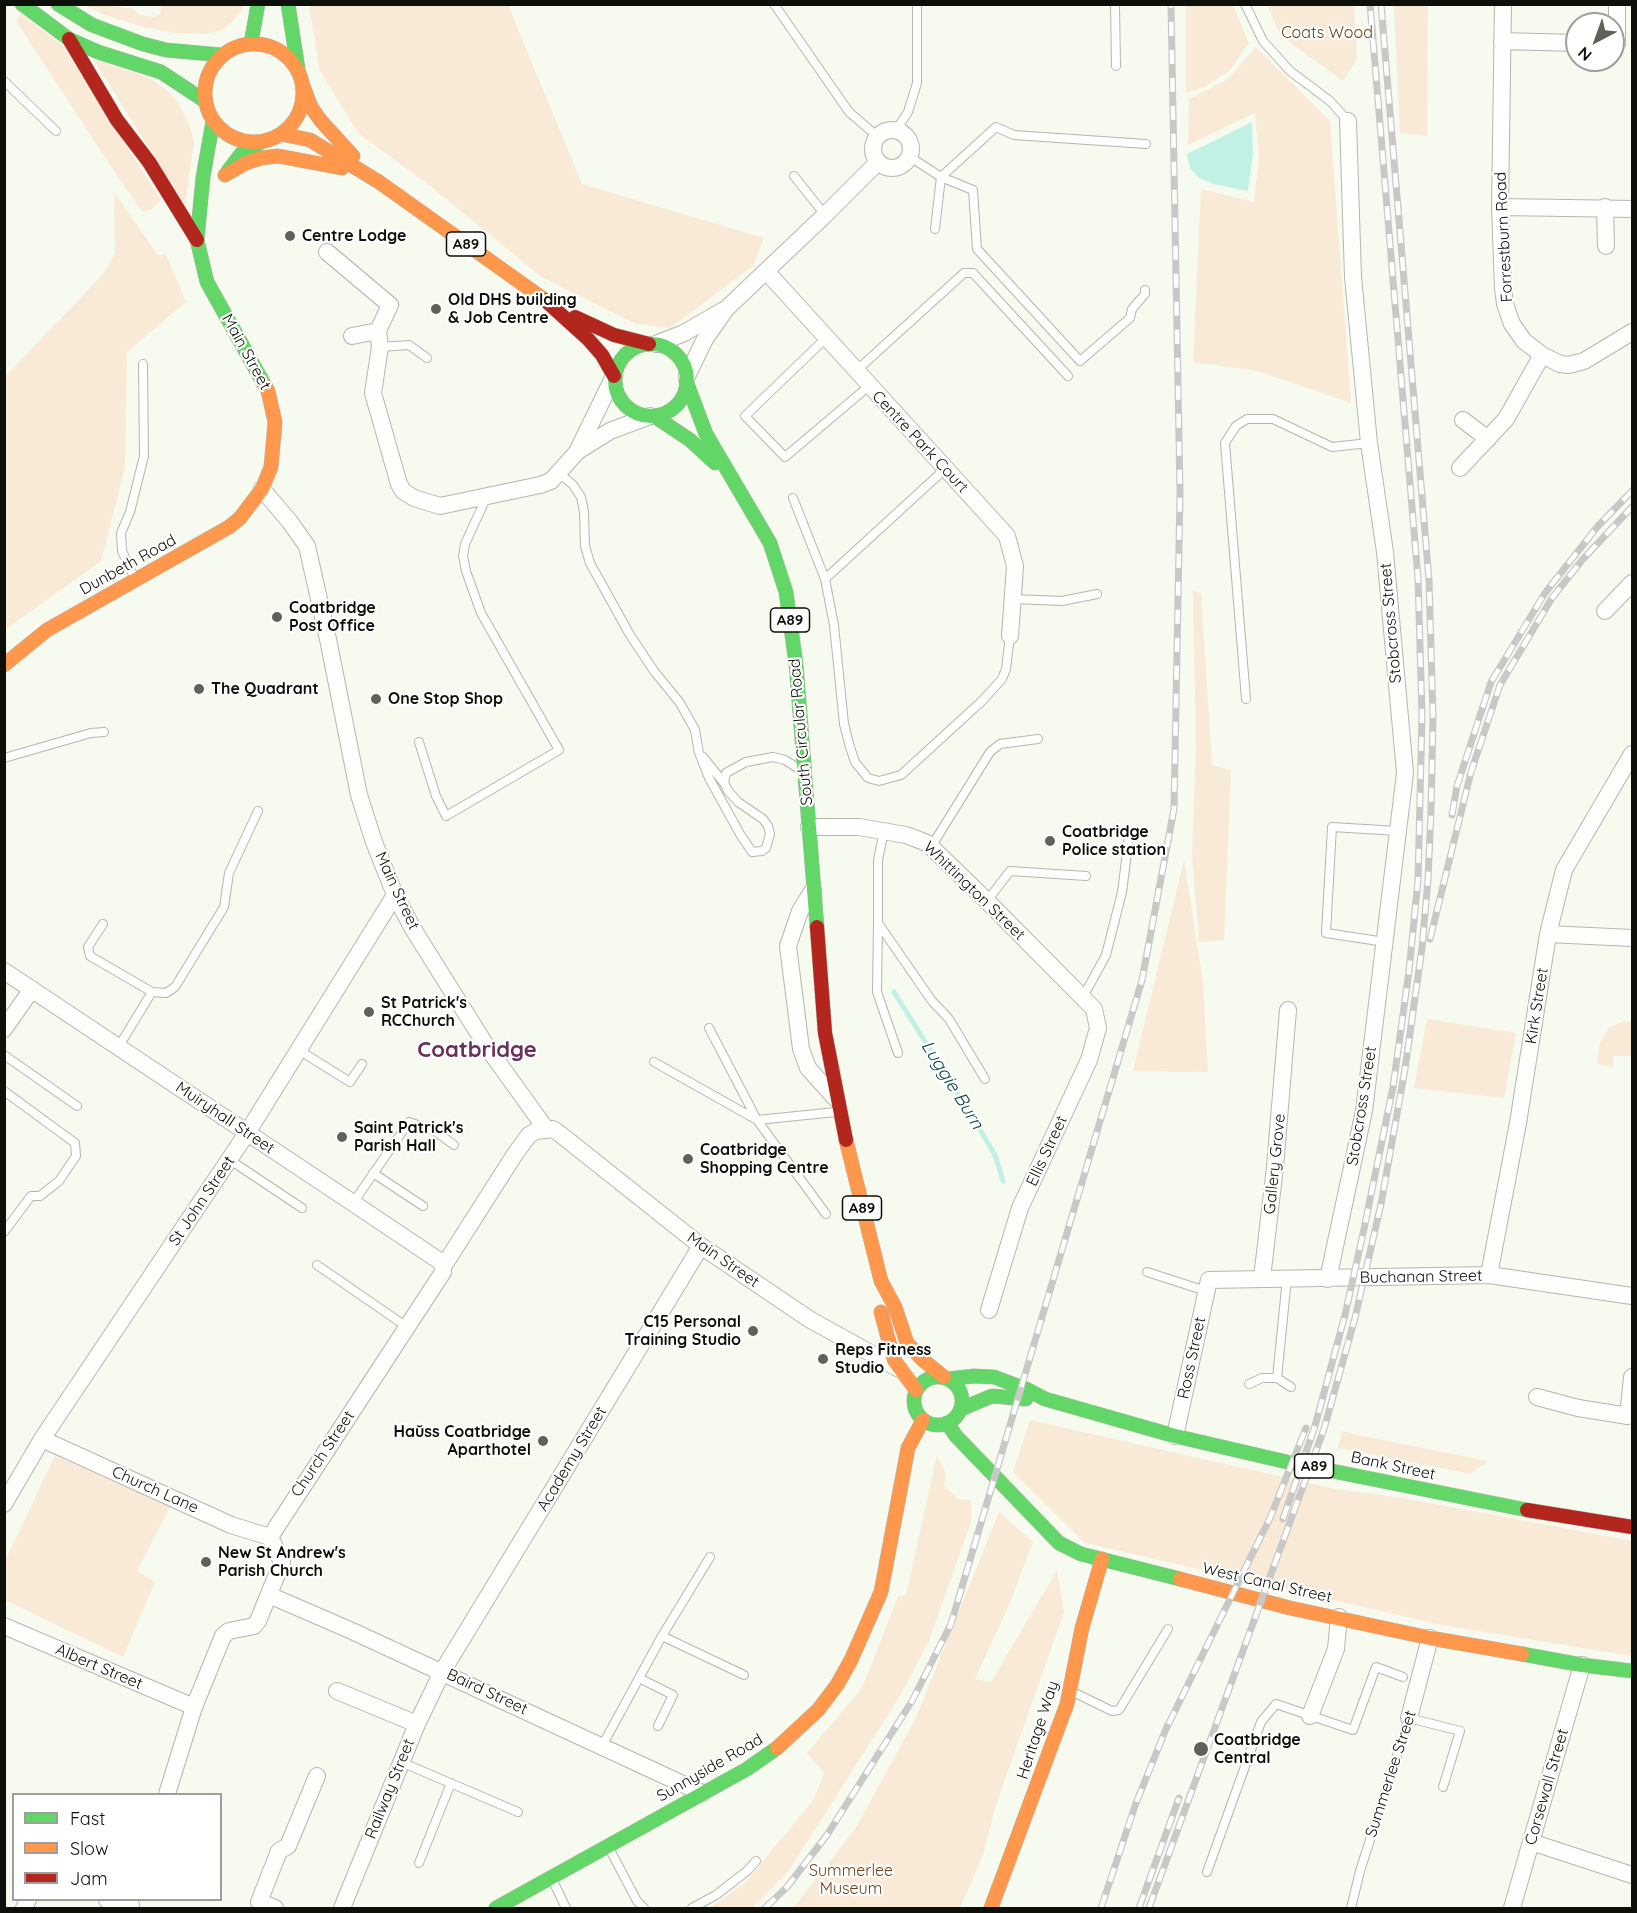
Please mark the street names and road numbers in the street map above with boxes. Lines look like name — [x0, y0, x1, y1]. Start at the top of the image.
street label: Forrestburn Road — [1491, 171, 1517, 303]
road number: A89 — [446, 232, 486, 256]
street label: Main Street — [217, 311, 275, 393]
street label: Centre Park Court — [868, 387, 972, 497]
street label: Dunbeth Road — [76, 531, 180, 599]
street label: Stobcross Street — [1376, 562, 1406, 684]
road number: A89 — [770, 608, 810, 632]
street label: South Circular Road — [785, 658, 817, 806]
street label: Whittington Street — [919, 838, 1029, 944]
street label: Main Street — [371, 849, 423, 933]
street label: Kirk Street — [1521, 966, 1553, 1046]
street label: Stobcross Street — [1343, 1045, 1381, 1167]
street label: Muiryhall Street — [172, 1078, 278, 1158]
street label: Ellis Street — [1022, 1113, 1072, 1189]
street label: Gallery Grove — [1260, 1113, 1290, 1215]
street label: St John Street — [165, 1153, 239, 1249]
road number: A89 — [842, 1196, 882, 1220]
street label: Main Street — [683, 1228, 763, 1292]
street label: Buchanan Street — [1359, 1266, 1483, 1288]
street label: Ross Street — [1174, 1315, 1210, 1401]
street label: Academy Street — [533, 1403, 611, 1515]
street label: Church Street — [287, 1407, 359, 1501]
street label: Bank Street — [1349, 1448, 1437, 1484]
road number: A89 — [1294, 1454, 1334, 1478]
street label: Church Lane — [109, 1462, 201, 1518]
street label: West Canal Street — [1200, 1559, 1334, 1607]
street label: Albert Street — [53, 1640, 145, 1694]
street label: Baird Street — [443, 1665, 531, 1719]
street label: Heritage Way — [1013, 1678, 1063, 1782]
street label: Summerlee Street — [1361, 1708, 1421, 1840]
street label: Corsewall Street — [1521, 1727, 1573, 1847]
street label: Sunnyside Road — [654, 1730, 766, 1806]
street label: Railway Street — [361, 1736, 419, 1842]

